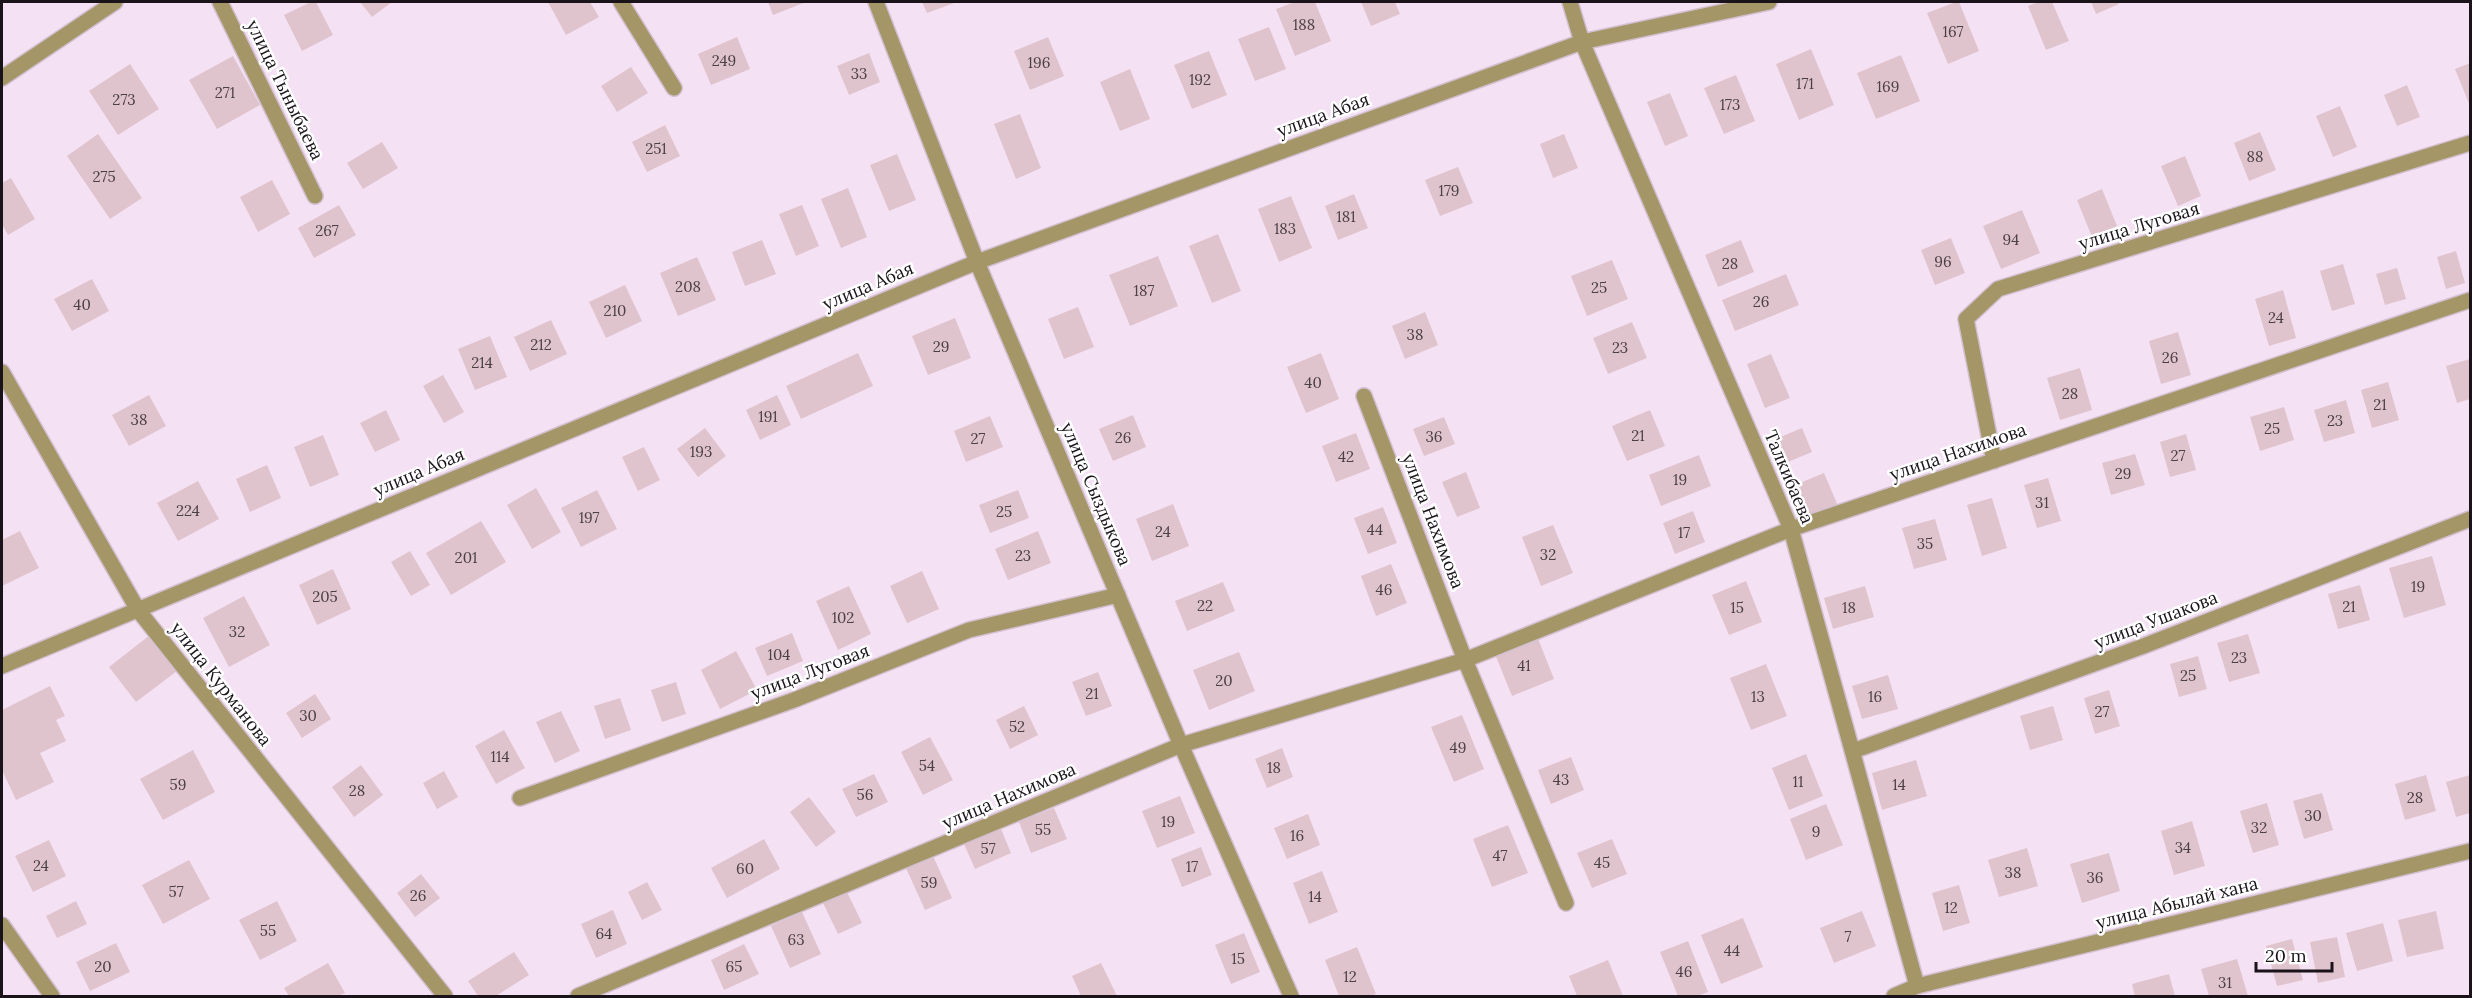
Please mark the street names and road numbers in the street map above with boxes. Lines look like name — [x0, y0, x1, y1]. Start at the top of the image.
street label: улица Тыныбаева — [242, 16, 329, 164]
street label: улица Абая — [1273, 87, 1372, 142]
street label: улица Луговая — [2076, 196, 2202, 255]
street label: улица Абая — [819, 256, 917, 315]
street label: улица Нахимова — [1886, 417, 2029, 486]
street label: улица Сыздыкова — [1056, 419, 1137, 569]
street label: Талкибаева — [1759, 427, 1819, 527]
street label: улица Абая — [370, 442, 468, 501]
street label: улица Нахимова — [1397, 450, 1470, 592]
street label: улица Ушакова — [2091, 585, 2221, 654]
street label: улица Курманова — [166, 617, 277, 750]
street label: улица Луговая — [747, 638, 872, 705]
street label: улица Нахимова — [938, 757, 1079, 834]
street label: улица Абылай хана — [2093, 871, 2260, 934]

